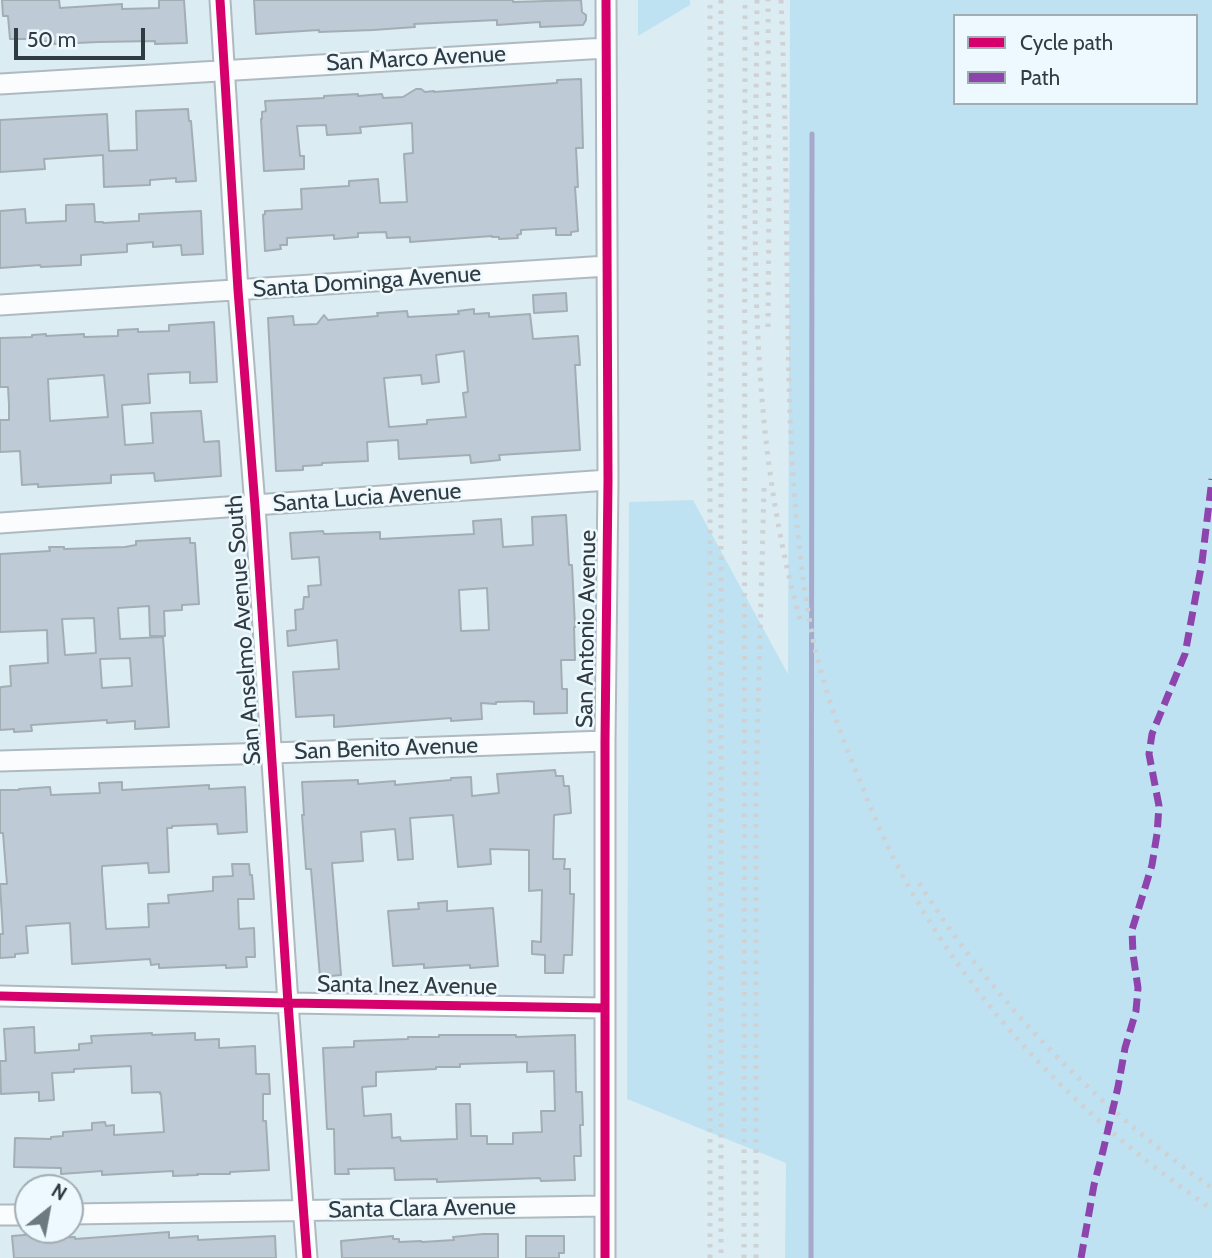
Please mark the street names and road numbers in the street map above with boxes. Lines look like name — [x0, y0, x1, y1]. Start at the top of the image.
street label: San Marco Avenue — [325, 41, 507, 77]
street label: Santa Dominga Avenue — [252, 260, 482, 304]
street label: Santa Lucia Avenue — [272, 478, 462, 518]
street label: San Anselmo Avenue South — [221, 494, 267, 766]
street label: San Antonio Avenue — [571, 530, 603, 728]
street label: San Benito Avenue — [293, 732, 479, 766]
street label: Santa Inez Avenue — [317, 971, 497, 1001]
street label: Santa Clara Avenue — [328, 1194, 516, 1224]

